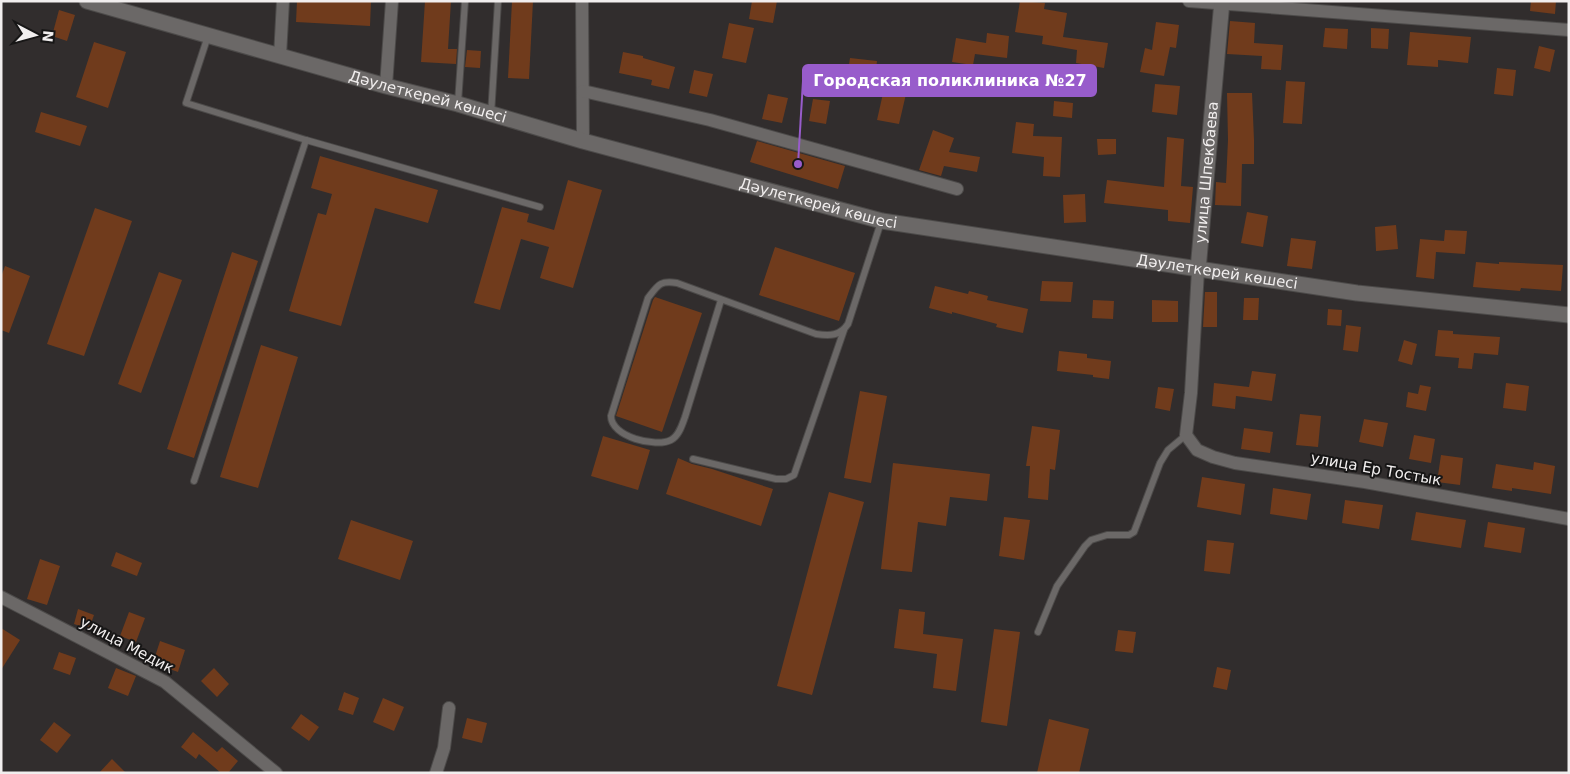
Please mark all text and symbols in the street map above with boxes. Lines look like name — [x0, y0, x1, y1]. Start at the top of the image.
north arrow — [10, 10, 60, 60]
text: N — [39, 30, 56, 43]
callout: Городская поликлиника №27 — [803, 65, 1096, 96]
street label: Дәулеткерей көшесі — [347, 67, 509, 127]
text: Городская поликлиника №27 — [813, 71, 1087, 90]
street label: улица Шпекбаева — [1191, 101, 1222, 244]
street label: Дәулеткерей көшесі — [737, 174, 899, 232]
street label: Дәулеткерей көшесі — [1135, 251, 1299, 293]
street label: улица Ер Тостык — [1309, 449, 1443, 489]
street label: улица Медик — [77, 613, 177, 677]

